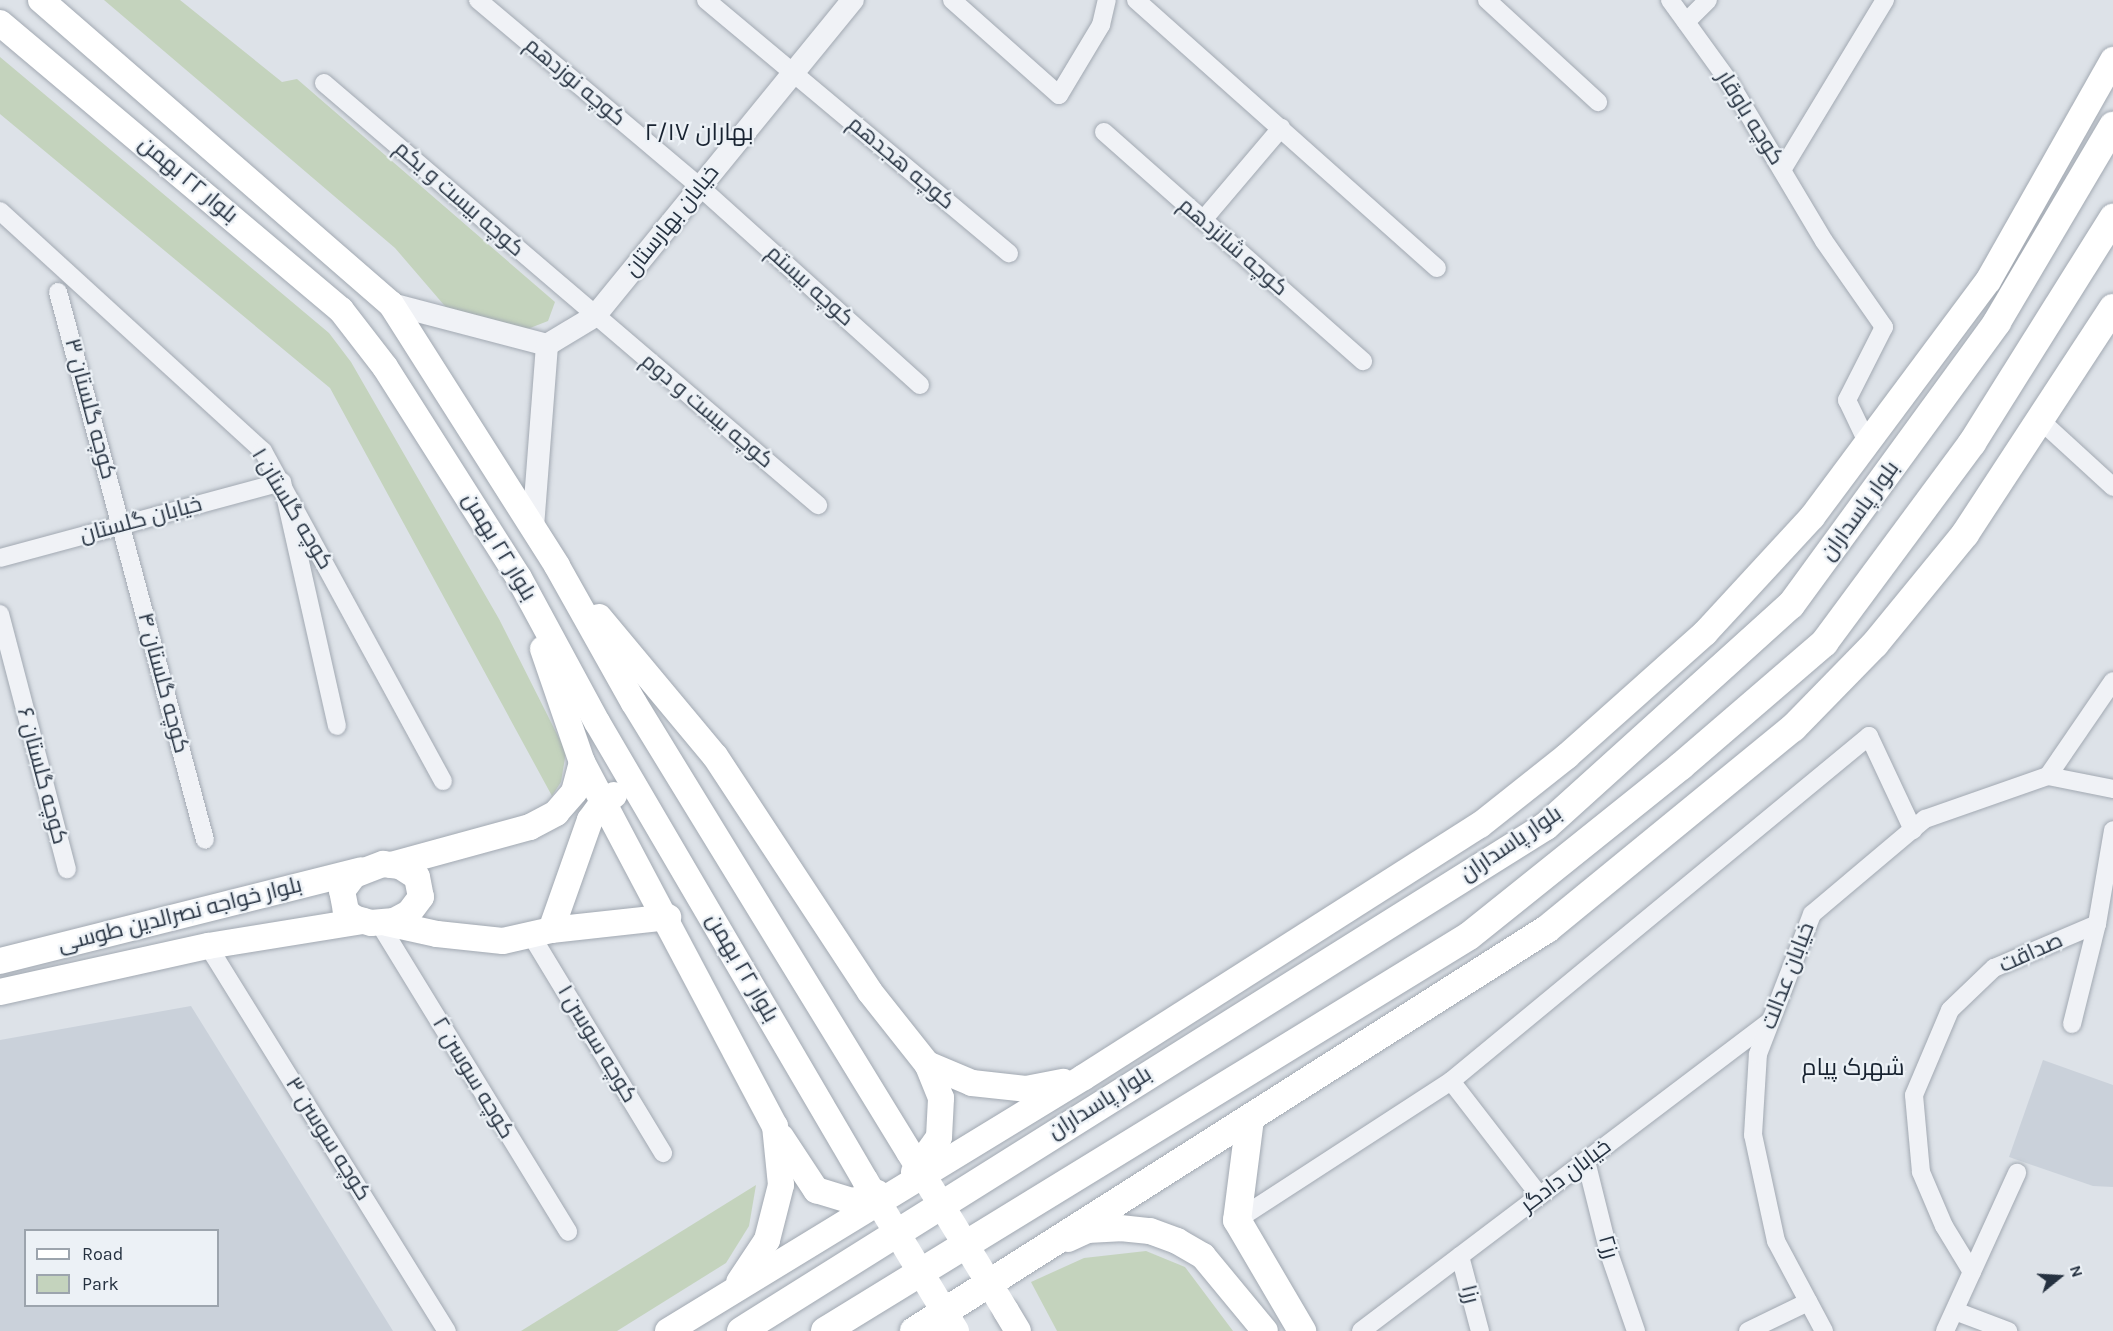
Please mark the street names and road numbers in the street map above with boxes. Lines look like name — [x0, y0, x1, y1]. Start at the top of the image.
street label: کوچه نوزدهم — [519, 32, 631, 132]
street label: کوچه باوقار — [1711, 66, 1789, 170]
street label: کوچه هجدهم — [842, 111, 960, 215]
street label: بلوار ۲۲ بهمن — [133, 131, 243, 229]
street label: کوچه بیست و یکم — [389, 136, 529, 262]
street label: خیابان بهارستان — [619, 160, 725, 282]
street label: کوچه شانزدهم — [1173, 192, 1293, 302]
street label: کوچه بیستم — [761, 240, 859, 332]
street label: کوچه گلستان ۳ — [59, 336, 121, 482]
street label: کوچه بیست و دوم — [635, 348, 779, 474]
street label: کوچه گلستان ۱ — [245, 444, 339, 574]
street label: بلوار پاسداران — [1815, 456, 1905, 566]
street label: بلوار ۲۲ بهمن — [456, 488, 542, 606]
street label: خیابان گلستان — [77, 491, 205, 549]
street label: کوچه گلستان ۴ — [132, 610, 194, 756]
street label: کوچه گلستان ۶ — [11, 705, 73, 847]
street label: بلوار پاسداران — [1455, 800, 1567, 888]
street label: بلوار خواجه نصرالدین طوسی — [55, 872, 305, 958]
street label: بلوار ۲۲ بهمن — [700, 909, 784, 1027]
street label: خیابان عدالت — [1756, 919, 1820, 1033]
street label: صداقت — [1995, 927, 2067, 979]
street label: کوچه سوسن ۱ — [552, 980, 642, 1108]
street label: کوچه سوسن ۲ — [426, 1012, 520, 1144]
street label: بلوار پاسداران — [1043, 1061, 1157, 1145]
street label: کوچه سوسن ۳ — [279, 1072, 377, 1206]
street label: خیابان دادگر — [1516, 1134, 1616, 1218]
street label: رز۲ — [1592, 1232, 1624, 1262]
street label: رز۱ — [1455, 1282, 1485, 1306]

